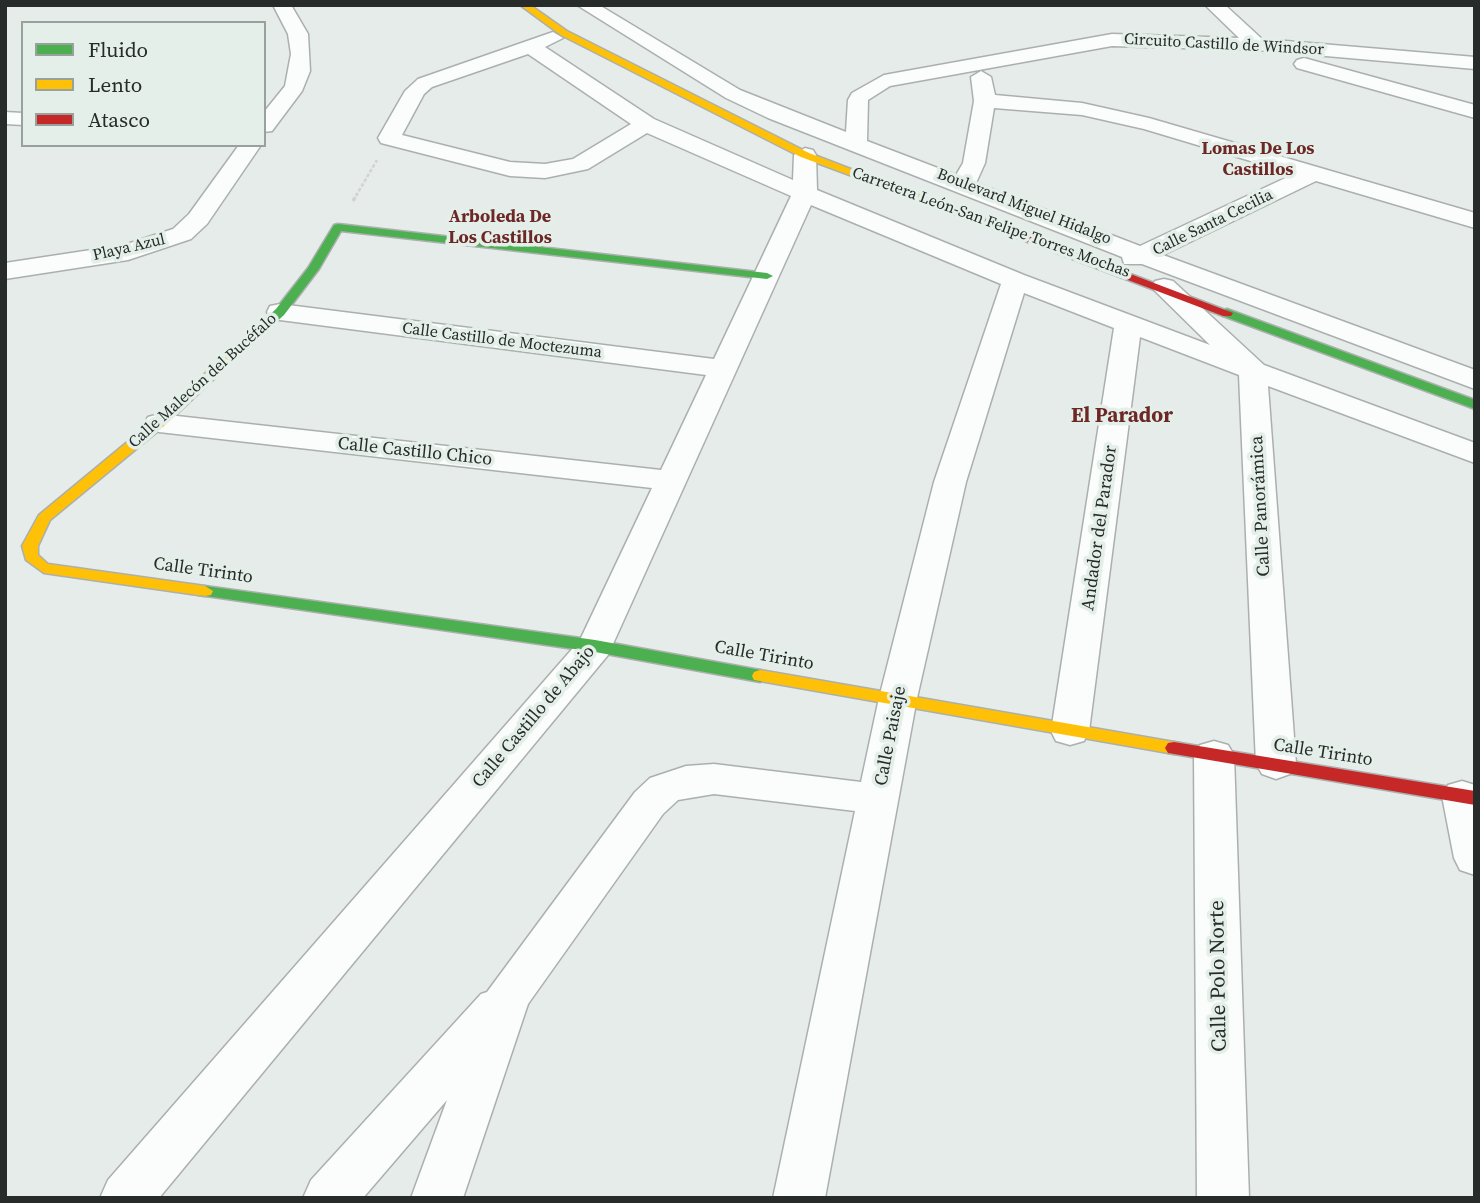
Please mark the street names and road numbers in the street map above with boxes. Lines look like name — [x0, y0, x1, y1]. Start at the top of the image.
street label: Circuito Castillo de Windsor — [1123, 30, 1325, 60]
street label: Carretera León-San Felipe Torres Mochas — [849, 164, 1133, 282]
street label: Boulevard Miguel Hidalgo — [934, 165, 1114, 249]
street label: Calle Santa Cecilia — [1150, 186, 1276, 260]
street label: Playa Azul — [91, 230, 167, 266]
street label: Calle Malecón del Bucéfalo — [125, 309, 281, 453]
street label: Calle Castillo de Moctezuma — [401, 319, 603, 363]
street label: Calle Castillo Chico — [337, 433, 493, 471]
street label: Calle Panorámica — [1247, 435, 1275, 577]
street label: Andador del Parador — [1078, 444, 1122, 612]
street label: Calle Tirinto — [152, 553, 254, 589]
street label: Calle Tirinto — [713, 637, 815, 675]
street label: Calle Castillo de Abajo — [468, 642, 600, 792]
street label: Calle Paisaje — [871, 684, 911, 788]
street label: Calle Tirinto — [1272, 734, 1374, 772]
street label: Calle Polo Norte — [1205, 900, 1233, 1052]

